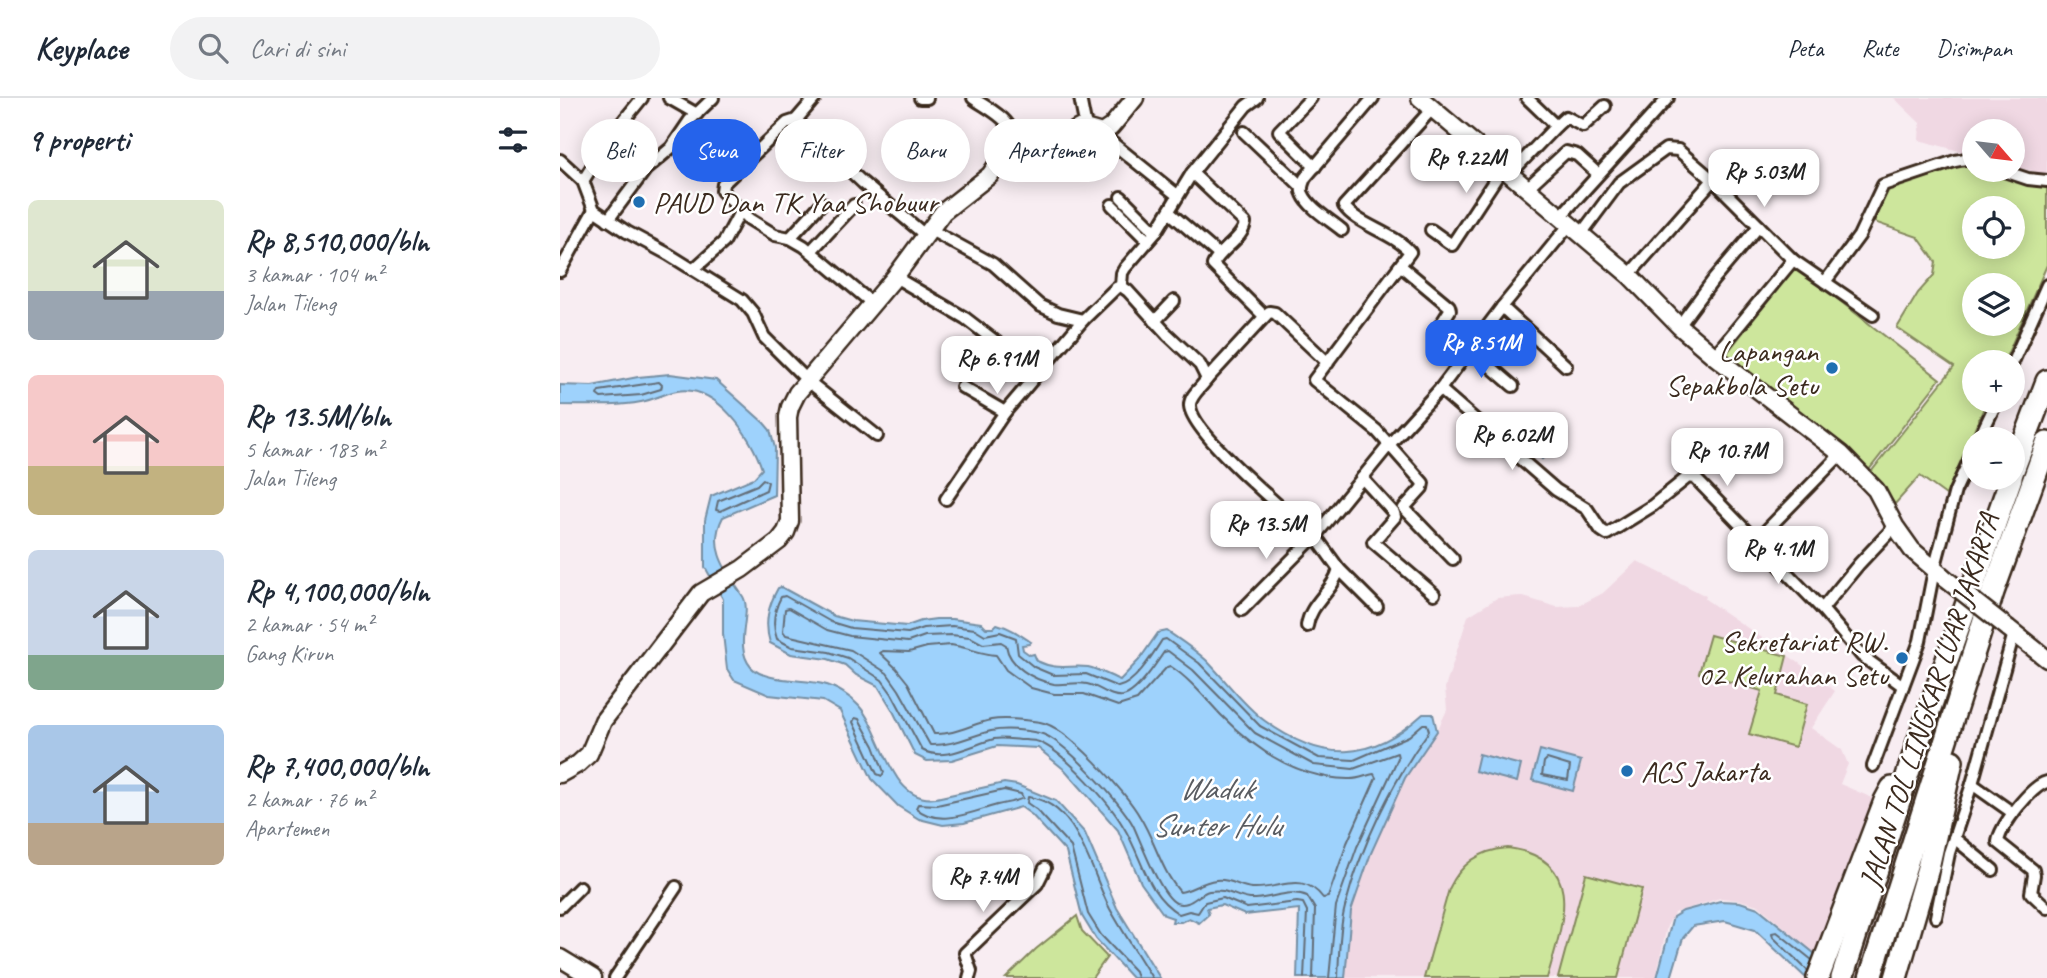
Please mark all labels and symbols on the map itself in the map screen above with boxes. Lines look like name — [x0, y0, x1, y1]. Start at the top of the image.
north arrow — [1962, 119, 2025, 182]
pin: Rp 9.22M — [1394, 136, 1538, 195]
pin: Rp 5.03M — [1692, 150, 1836, 209]
place label: PAUD Dan TK Yaa Shobuur — [653, 183, 940, 221]
marker: PAUD Dan TK Yaa Shobuur — [631, 194, 647, 210]
pin: Rp 8.51M — [1409, 320, 1553, 380]
place label: Lapangan Sepakbola Setu — [1666, 332, 1820, 404]
pin: Rp 6.91M — [925, 336, 1069, 396]
marker: Lapangan Sepakbola Setu — [1824, 360, 1840, 376]
pin: Rp 6.02M — [1440, 412, 1584, 472]
pin: Rp 10.7M — [1655, 428, 1799, 488]
pin: Rp 13.5M — [1194, 502, 1338, 561]
street label: JALAN TOL LINGKAR LUAR JAKARTA — [1850, 507, 2008, 895]
pin: Rp 4.1M — [1713, 526, 1843, 586]
place label: Sekretariat RW. 02 Kelurahan Setu — [1698, 622, 1890, 694]
marker: Sekretariat RW. 02 Kelurahan Setu — [1894, 650, 1910, 666]
place label: ACS Jakarta — [1641, 752, 1772, 790]
marker: ACS Jakarta — [1619, 763, 1635, 779]
water label: Waduk Sunter Hulu — [1152, 768, 1285, 846]
pin: Rp 7.4M — [918, 854, 1048, 914]

